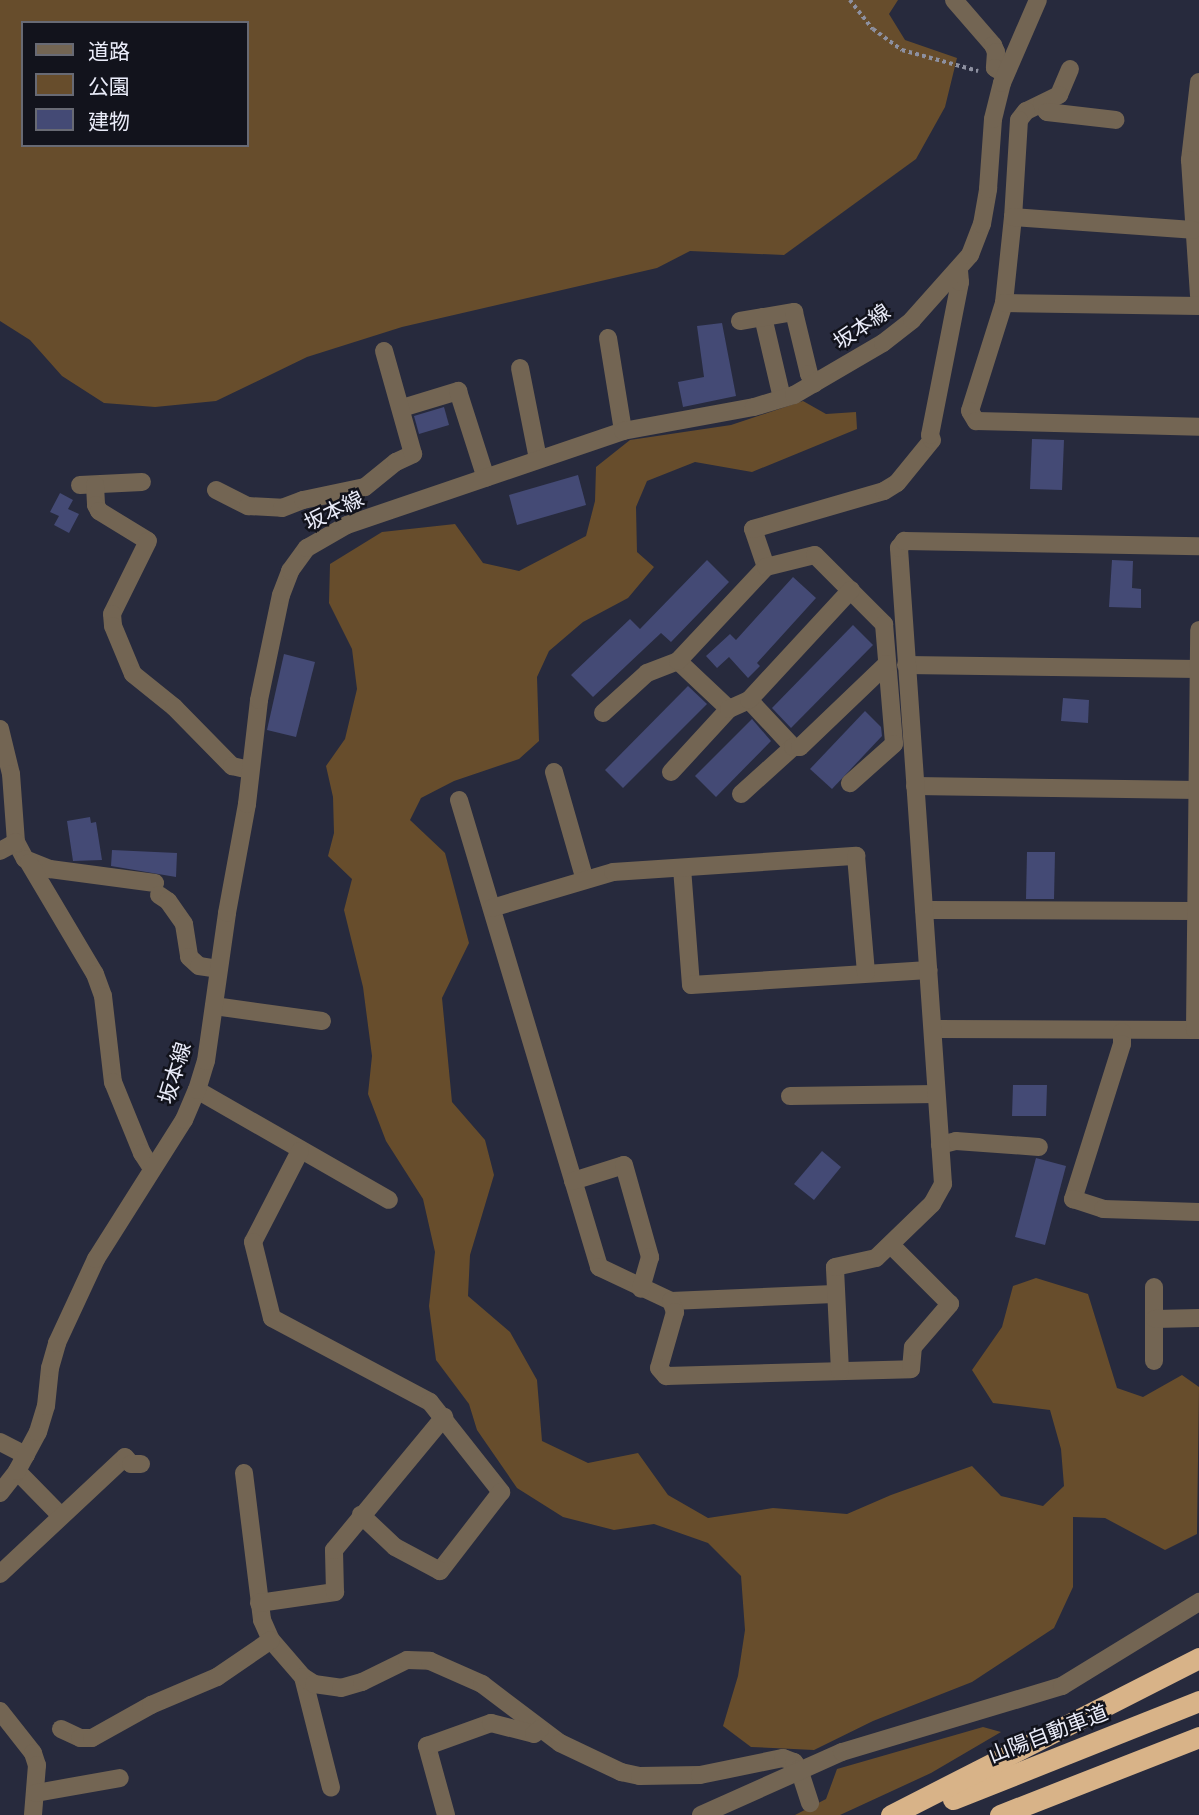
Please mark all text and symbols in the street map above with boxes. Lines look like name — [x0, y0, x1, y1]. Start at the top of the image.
legend — [21, 21, 248, 147]
text: 道路 — [88, 40, 130, 64]
text: 公園 — [88, 75, 130, 99]
text: 建物 — [88, 110, 130, 134]
street label: 坂本線 — [829, 299, 895, 355]
street label: 坂本線 — [300, 486, 368, 536]
street label: 坂本線 — [154, 1039, 196, 1107]
street label: 山陽自動車道 — [985, 1700, 1111, 1768]

